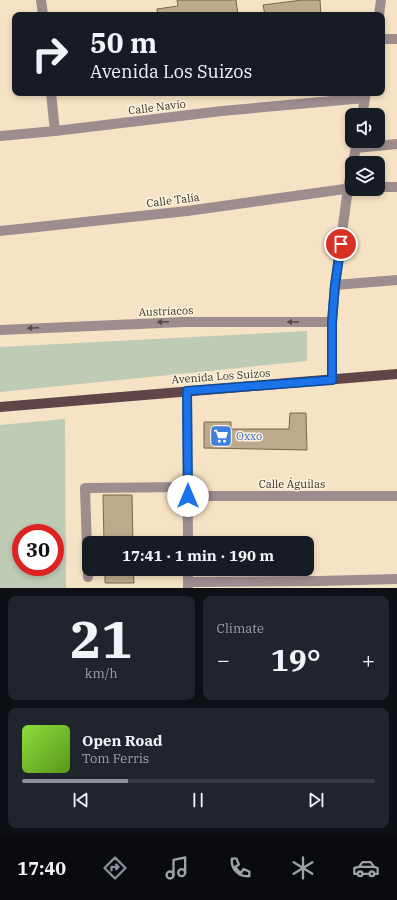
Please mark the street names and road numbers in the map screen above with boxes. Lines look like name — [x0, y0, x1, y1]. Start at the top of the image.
street label: Calle Navío — [127, 97, 187, 117]
street label: Calle Talía — [146, 190, 200, 210]
street label: Austríacos — [138, 303, 194, 319]
street label: Avenida Los Suizos — [171, 366, 271, 386]
street label: Calle Águilas — [259, 477, 325, 491]

